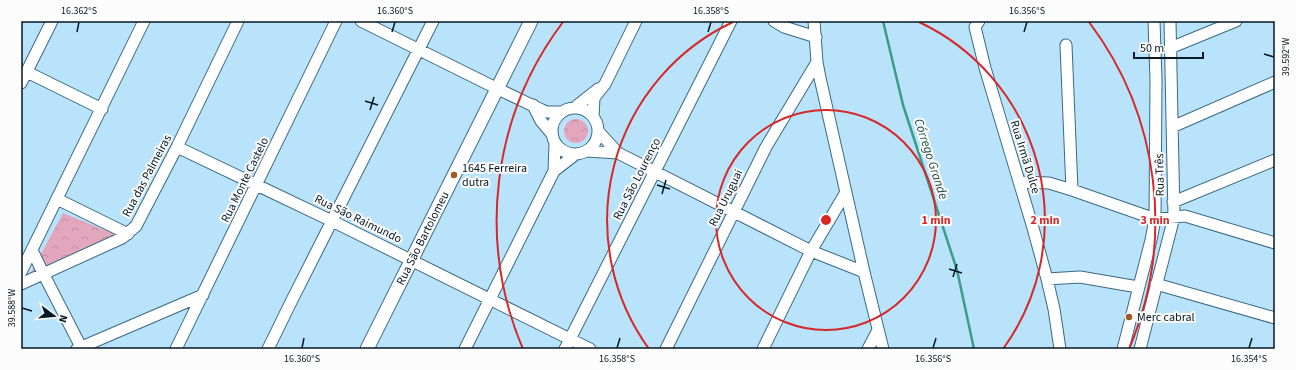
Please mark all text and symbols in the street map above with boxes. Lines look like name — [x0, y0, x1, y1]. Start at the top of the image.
text: 16.362°S — [61, 4, 97, 18]
text: 16.360°S — [377, 4, 413, 18]
text: 16.358°S — [693, 4, 729, 18]
text: 16.356°S — [1009, 4, 1045, 18]
scale bar — [1134, 34, 1203, 60]
text: 39.592°W — [1279, 38, 1293, 76]
text: 50 m — [1140, 40, 1164, 57]
water label: Córrego Grande — [909, 116, 953, 202]
street label: Rua Irmã Dulce — [1006, 118, 1044, 196]
street label: Rua das Palmeiras — [118, 132, 176, 220]
street label: Rua Monte Castelo — [217, 135, 273, 225]
street label: Rua São Lourenço — [609, 135, 665, 223]
street label: Rua Três — [1151, 153, 1169, 197]
place label: 1645 Ferreira dutra — [462, 160, 527, 191]
street label: Rua Uruguai — [705, 166, 747, 230]
marker: 1645 Ferreira dutra — [449, 170, 459, 180]
street label: Rua São Bartolomeu — [392, 188, 453, 288]
street label: Rua São Raimundo — [312, 191, 404, 247]
text: 1 min — [921, 212, 951, 229]
text: 2 min — [1030, 212, 1060, 229]
text: 3 min — [1140, 212, 1170, 229]
centre of rings — [819, 213, 833, 227]
text: 39.588°W — [5, 289, 19, 327]
north arrow — [34, 296, 74, 336]
place label: Merc cabral — [1137, 309, 1195, 326]
marker: Merc cabral — [1124, 312, 1134, 322]
text: N — [55, 313, 71, 324]
text: 16.360°S — [284, 352, 320, 366]
text: 16.358°S — [599, 352, 635, 366]
text: 16.356°S — [915, 352, 951, 366]
text: 16.354°S — [1231, 352, 1267, 366]

